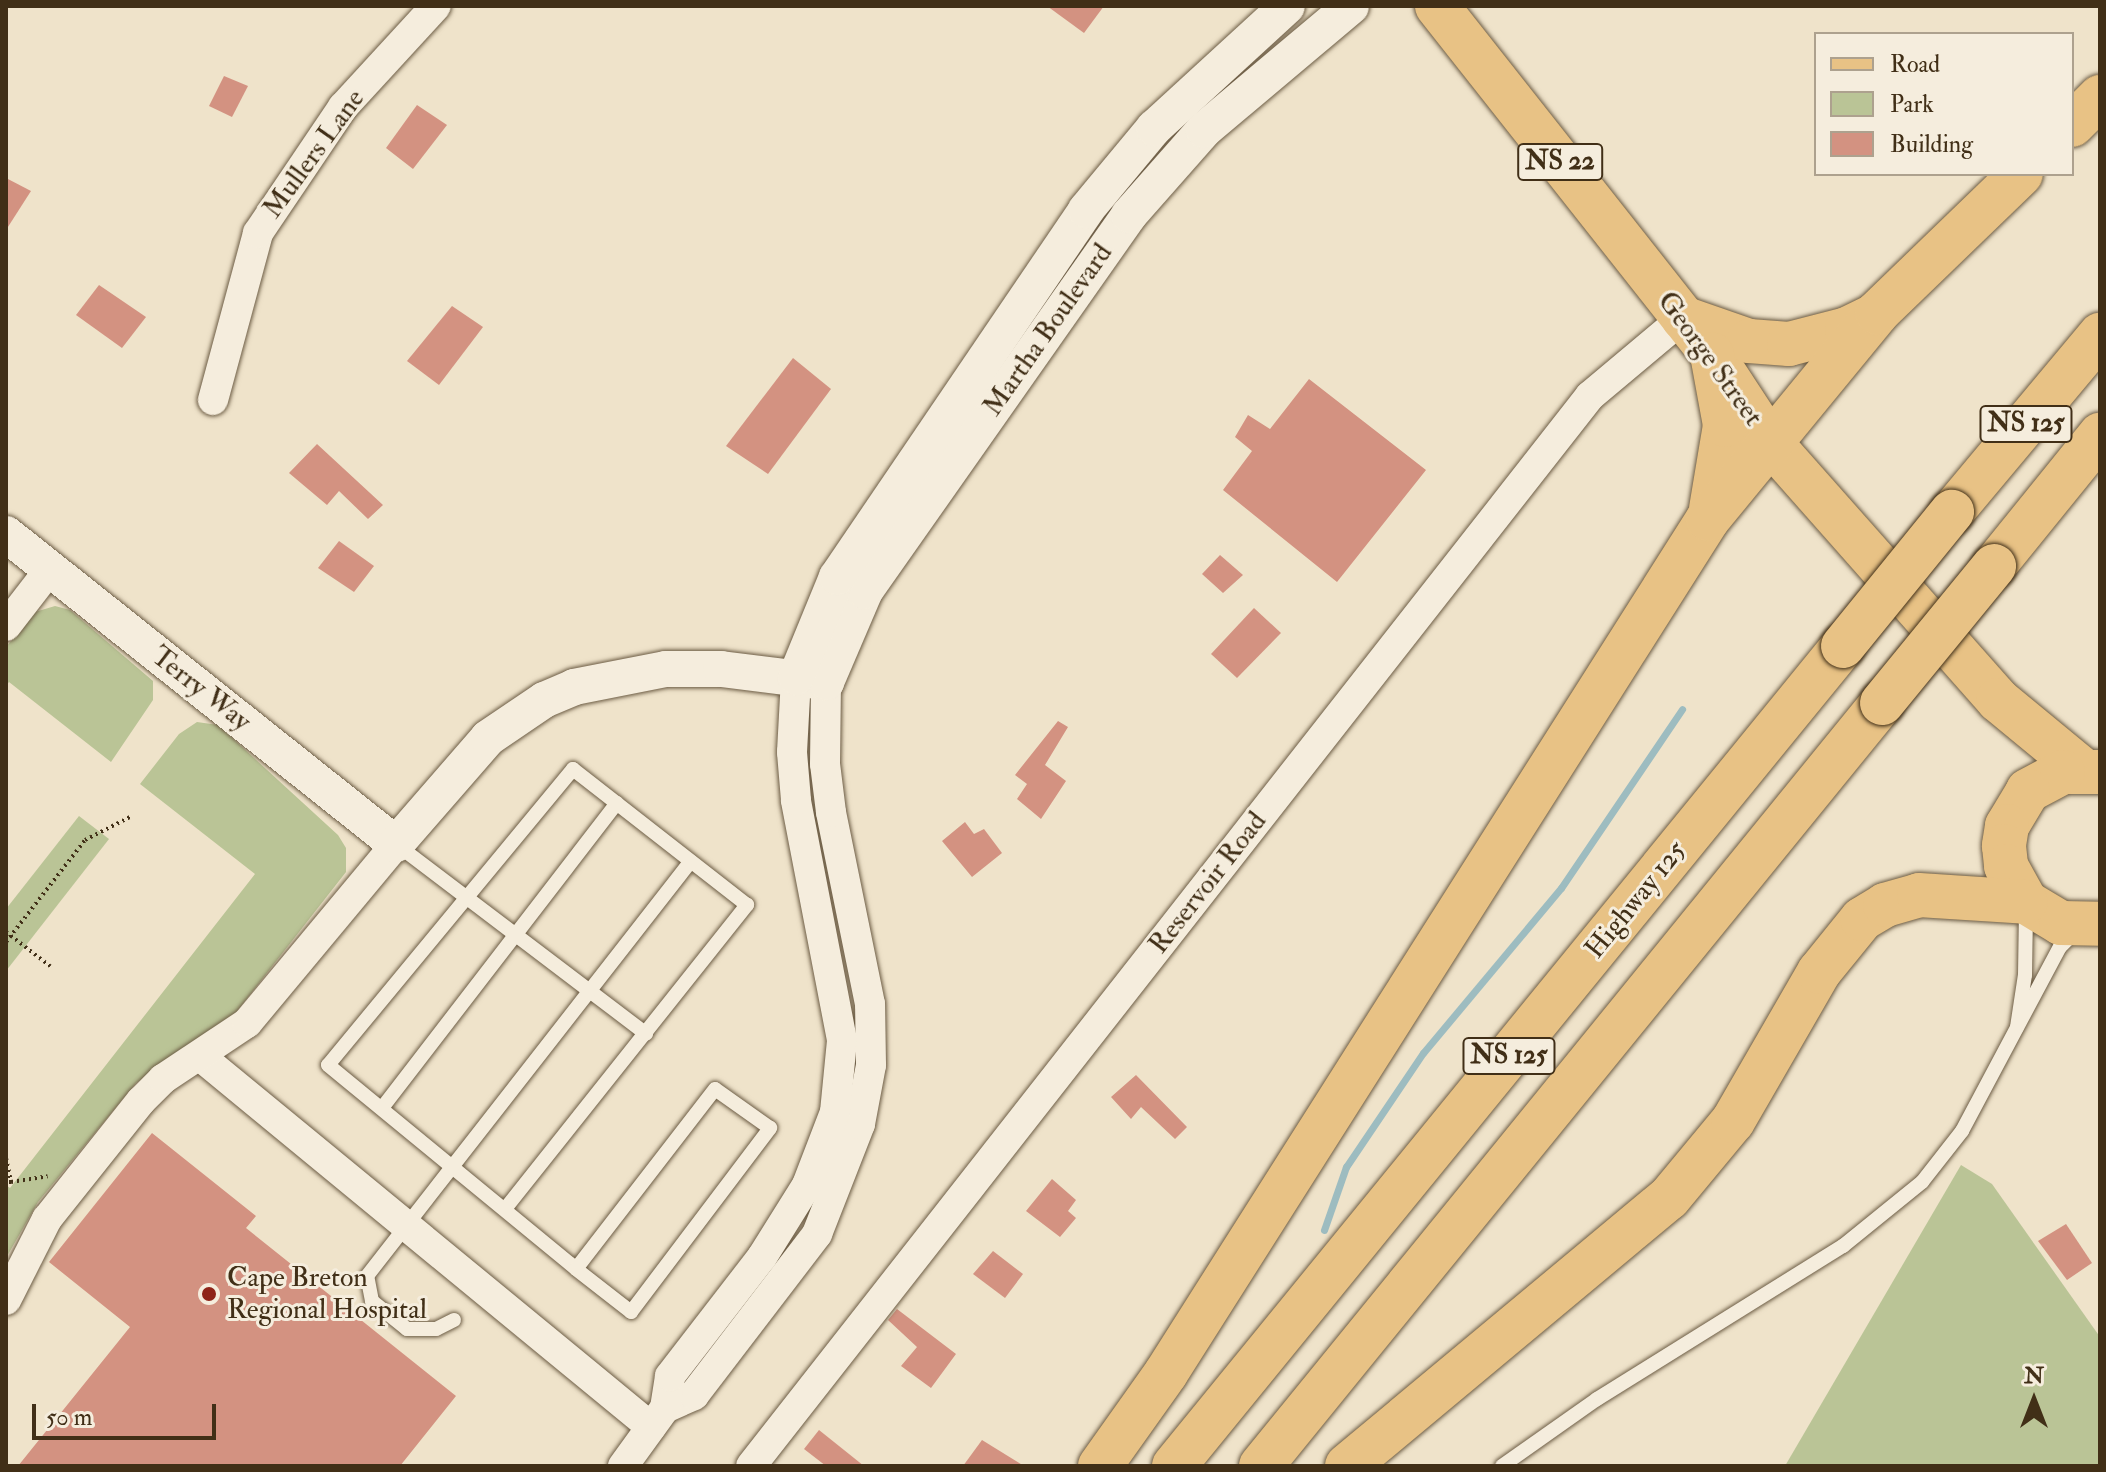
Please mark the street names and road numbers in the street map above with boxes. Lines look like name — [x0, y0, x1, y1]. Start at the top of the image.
street label: Mullers Lane — [256, 83, 372, 225]
road number: NS 22 — [1516, 140, 1604, 184]
street label: Martha Boulevard — [976, 237, 1120, 423]
street label: George Street — [1650, 285, 1770, 433]
road number: NS 125 — [1978, 402, 2074, 446]
street label: Terry Way — [144, 640, 258, 738]
street label: Reservoir Road — [1142, 805, 1274, 961]
street label: Highway 125 — [1578, 834, 1694, 966]
road number: NS 125 — [1461, 1034, 1557, 1078]

